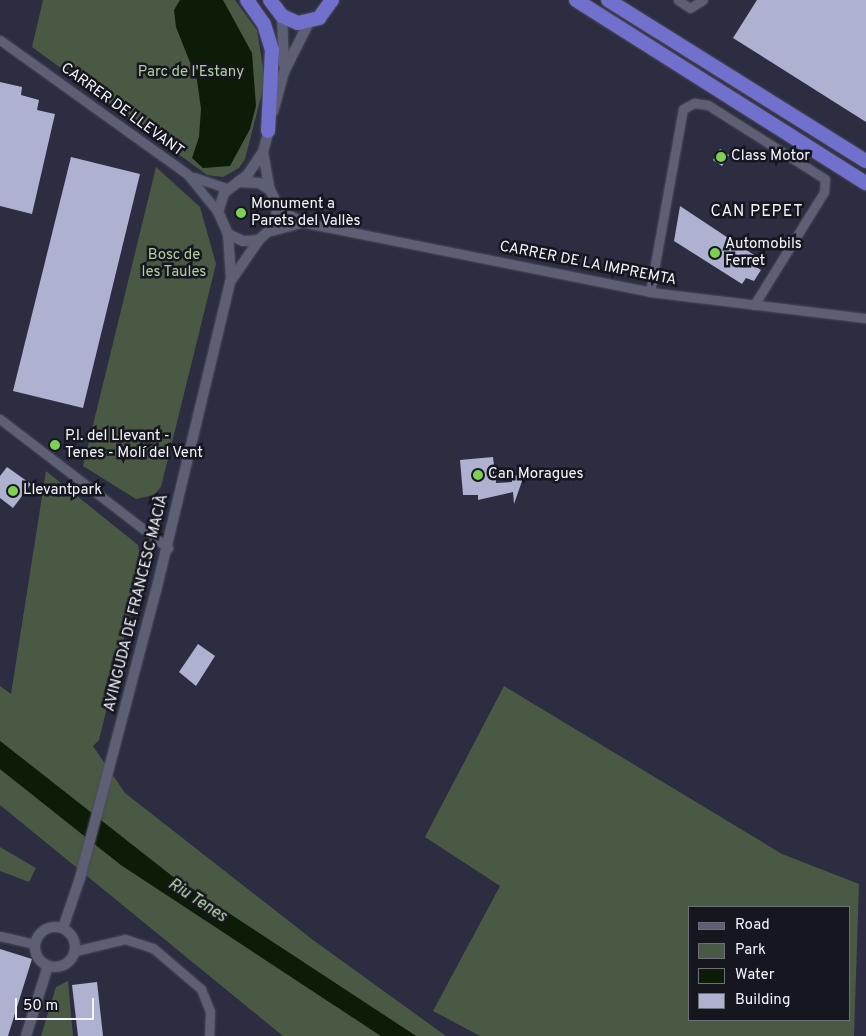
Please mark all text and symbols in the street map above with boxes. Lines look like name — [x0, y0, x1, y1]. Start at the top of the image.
street label: CARRER DE LLEVANT — [57, 59, 187, 161]
park label: Parc de l'Estany — [138, 64, 244, 82]
place label: Class Motor — [731, 148, 810, 166]
marker: Class Motor — [715, 151, 727, 163]
place label: Monument a Parets del Vallès — [251, 195, 361, 230]
district label: CAN PEPET — [709, 202, 805, 222]
marker: Monument a Parets del Vallès — [235, 207, 247, 219]
place label: Automobils Ferret — [725, 235, 802, 270]
street label: CARRER DE LA IMPREMTA — [498, 238, 678, 290]
park label: Bosc de les Taules — [141, 246, 207, 281]
marker: Automobils Ferret — [709, 247, 721, 259]
place label: P.I. del Llevant - Tenes - Molí del Vent — [65, 427, 203, 462]
marker: P.I. del Llevant - Tenes - Molí del Vent — [49, 439, 61, 451]
place label: Can Moragues — [488, 466, 584, 484]
marker: Can Moragues — [472, 469, 484, 481]
place label: Llevantpark — [23, 482, 102, 500]
marker: Llevantpark — [7, 485, 19, 497]
street label: AVINGUDA DE FRANCESC MACIÀ — [101, 492, 173, 714]
water label: Riu Tenes — [164, 875, 230, 927]
legend — [688, 906, 851, 1021]
text: Road — [735, 916, 770, 935]
text: Park — [735, 941, 766, 960]
text: Water — [735, 966, 774, 985]
scale bar — [18, 988, 96, 1020]
text: Building — [735, 991, 790, 1010]
text: 50 m — [23, 997, 58, 1016]

